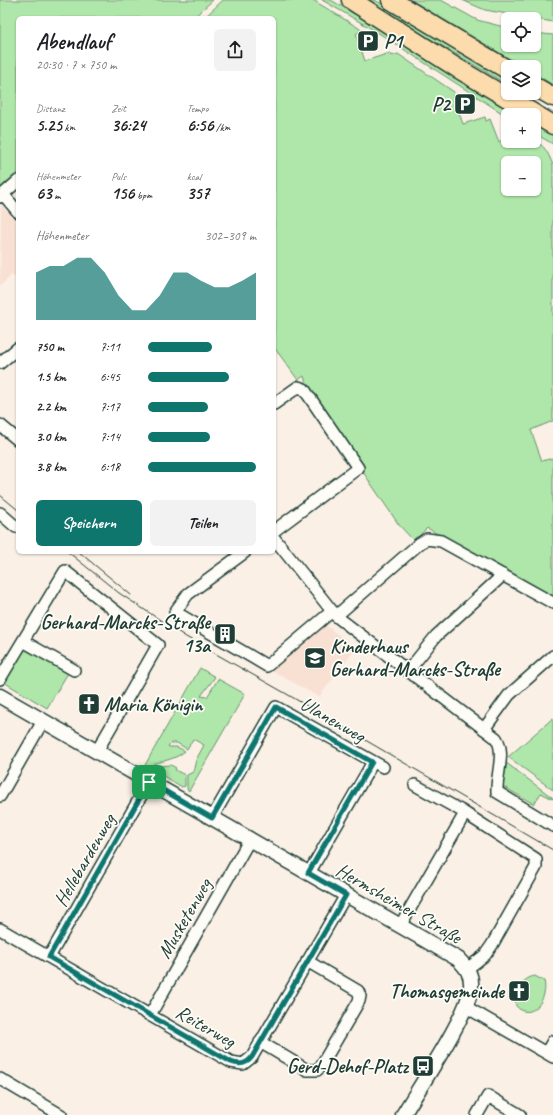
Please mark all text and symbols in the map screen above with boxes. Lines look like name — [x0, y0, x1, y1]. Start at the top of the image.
map controls — [501, 12, 541, 196]
button: locate — [501, 12, 541, 52]
text: Abendlauf — [36, 28, 111, 56]
parking icon: P1 — [355, 28, 381, 54]
button: share — [214, 29, 256, 71]
place label: P1 — [384, 29, 404, 54]
text: 20:30 · 7 × 750 m — [36, 57, 117, 73]
button: layers — [501, 60, 541, 100]
parking icon: P2 — [452, 91, 478, 117]
place label: P2 — [432, 92, 452, 117]
text: Distanz — [36, 101, 65, 115]
text: Zeit — [111, 101, 126, 115]
text: Tempo — [187, 101, 208, 115]
button: + — [501, 108, 541, 148]
text: 5.25 — [36, 115, 62, 136]
text: 36:24 — [111, 115, 146, 136]
text: 6:56 — [187, 115, 213, 136]
text: km — [62, 120, 75, 134]
text: /km — [213, 120, 230, 134]
button: − — [501, 156, 541, 196]
text: Höhenmeter — [36, 169, 81, 183]
text: Puls — [111, 169, 126, 183]
text: kcal — [187, 169, 201, 183]
text: 63 — [36, 183, 52, 204]
text: 156 — [111, 183, 134, 204]
text: 357 — [187, 183, 209, 204]
text: m — [52, 188, 61, 202]
text: bpm — [134, 188, 152, 202]
text: Höhenmeter — [36, 228, 89, 244]
text: 302–309 m — [205, 228, 256, 244]
text: 750 m — [36, 339, 64, 355]
text: 7:11 — [100, 339, 120, 355]
text: 1.5 km — [36, 369, 66, 385]
text: 6:45 — [100, 369, 120, 385]
text: 2.2 km — [36, 399, 66, 415]
text: 7:17 — [100, 399, 120, 415]
text: 3.0 km — [36, 429, 66, 445]
text: 7:14 — [100, 429, 120, 445]
text: 3.8 km — [36, 459, 66, 475]
text: 6:18 — [100, 459, 120, 475]
button: Speichern — [36, 500, 142, 546]
button: Teilen — [150, 500, 256, 546]
place label: Gerhard-Marcks-Straße 13a — [40, 610, 212, 658]
building icon: Gerhard-Marcks-Straße 13a — [212, 621, 238, 647]
place label: Kinderhaus Gerhard-Marcks-Straße — [330, 634, 502, 682]
school or university icon: Kinderhaus Gerhard-Marcks-Straße — [302, 645, 328, 671]
church icon: Maria Königin — [76, 691, 102, 717]
street label: Ulanenweg — [296, 691, 371, 749]
place label: Maria Königin — [104, 692, 204, 717]
pin — [132, 765, 166, 799]
icon: arrive — [138, 771, 160, 793]
street label: Hellebardenweg — [48, 808, 122, 911]
street label: Hermsheimer Straße — [332, 857, 467, 950]
street label: Musketenweg — [152, 872, 218, 963]
church icon: Thomasgemeinde — [506, 978, 532, 1004]
place label: Thomasgemeinde — [390, 979, 505, 1004]
street label: Reiterweg — [171, 999, 241, 1054]
bus stop icon: Gerd-Dehof-Platz — [410, 1053, 436, 1079]
place label: Gerd-Dehof-Platz — [287, 1054, 410, 1079]

